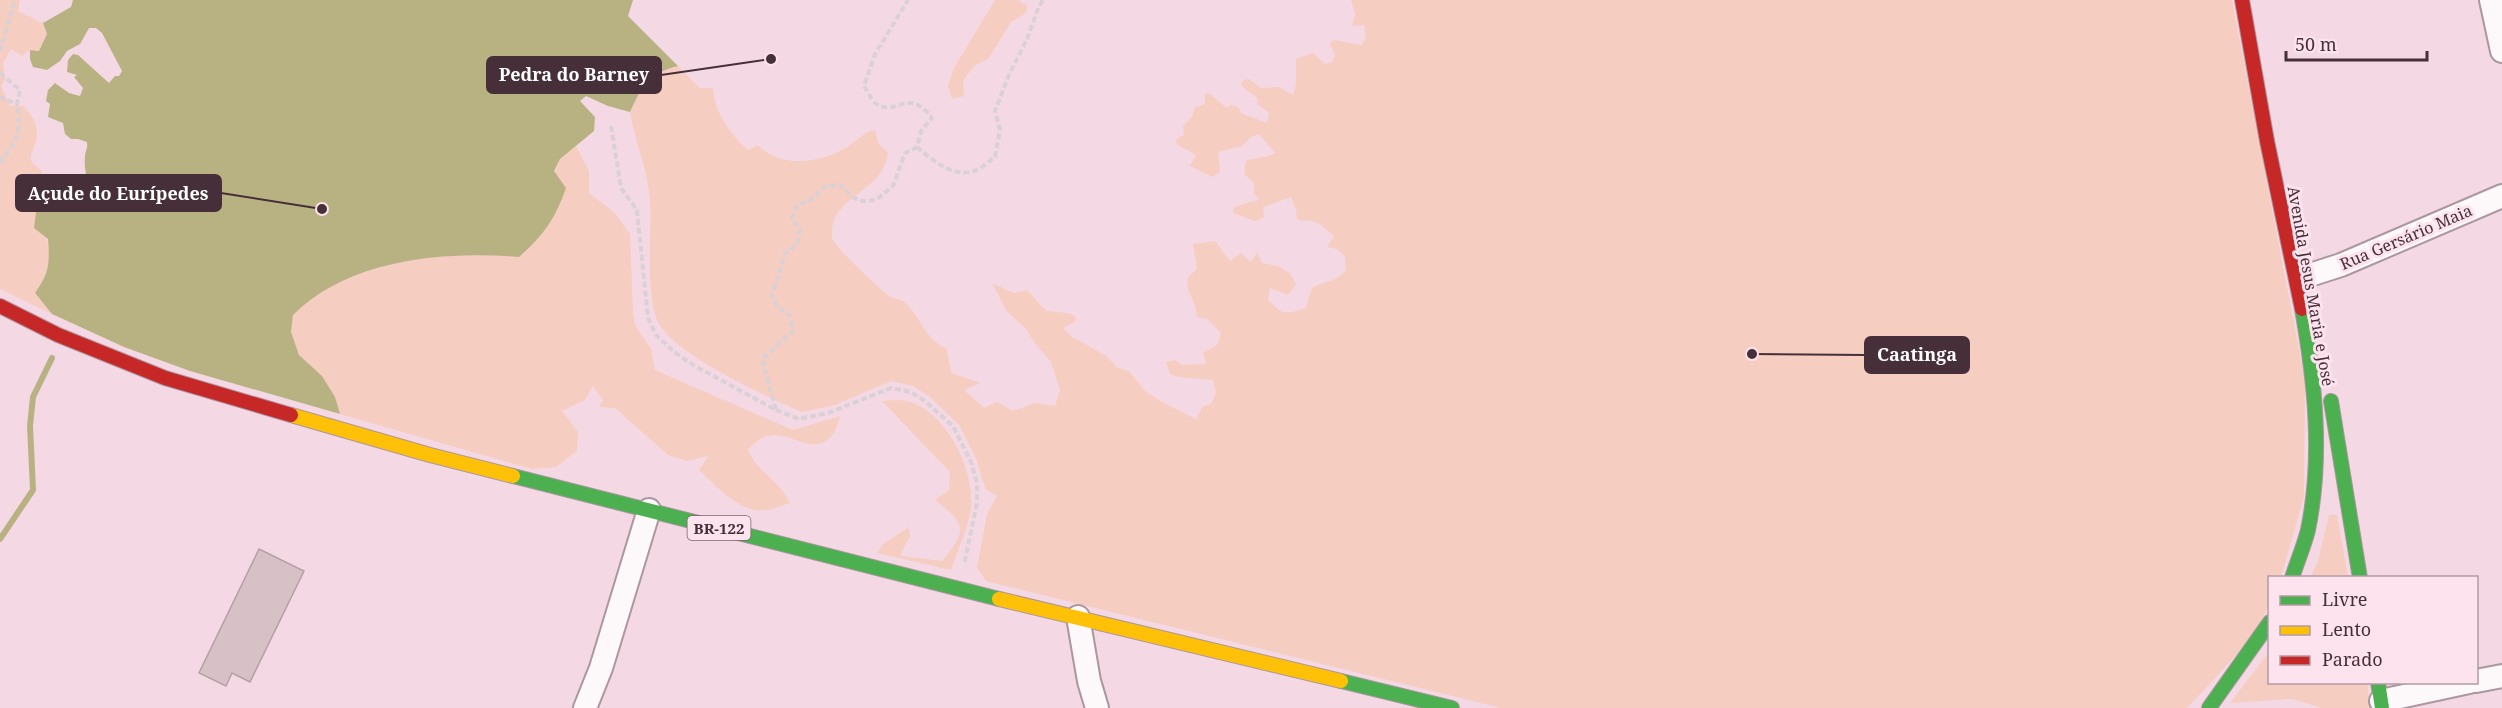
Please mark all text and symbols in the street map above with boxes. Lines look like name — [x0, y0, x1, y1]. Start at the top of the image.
scale bar — [2286, 24, 2427, 62]
text: 50 m — [2295, 32, 2337, 56]
callout: Pedra do Barney — [487, 57, 661, 93]
text: Pedra do Barney — [499, 62, 650, 86]
callout: Açude do Eurípedes — [16, 175, 221, 211]
text: Açude do Eurípedes — [28, 181, 209, 205]
street label: Avenida Jesus Maria e José — [2283, 184, 2339, 388]
street label: Rua Gersário Maia — [2336, 199, 2476, 275]
callout: Caatinga — [1865, 337, 1969, 373]
text: Caatinga — [1877, 342, 1957, 366]
road number: BR-122 — [688, 516, 750, 540]
legend — [2268, 576, 2478, 684]
text: Livre — [2322, 587, 2368, 611]
text: Lento — [2322, 617, 2371, 641]
text: Parado — [2322, 647, 2383, 671]

